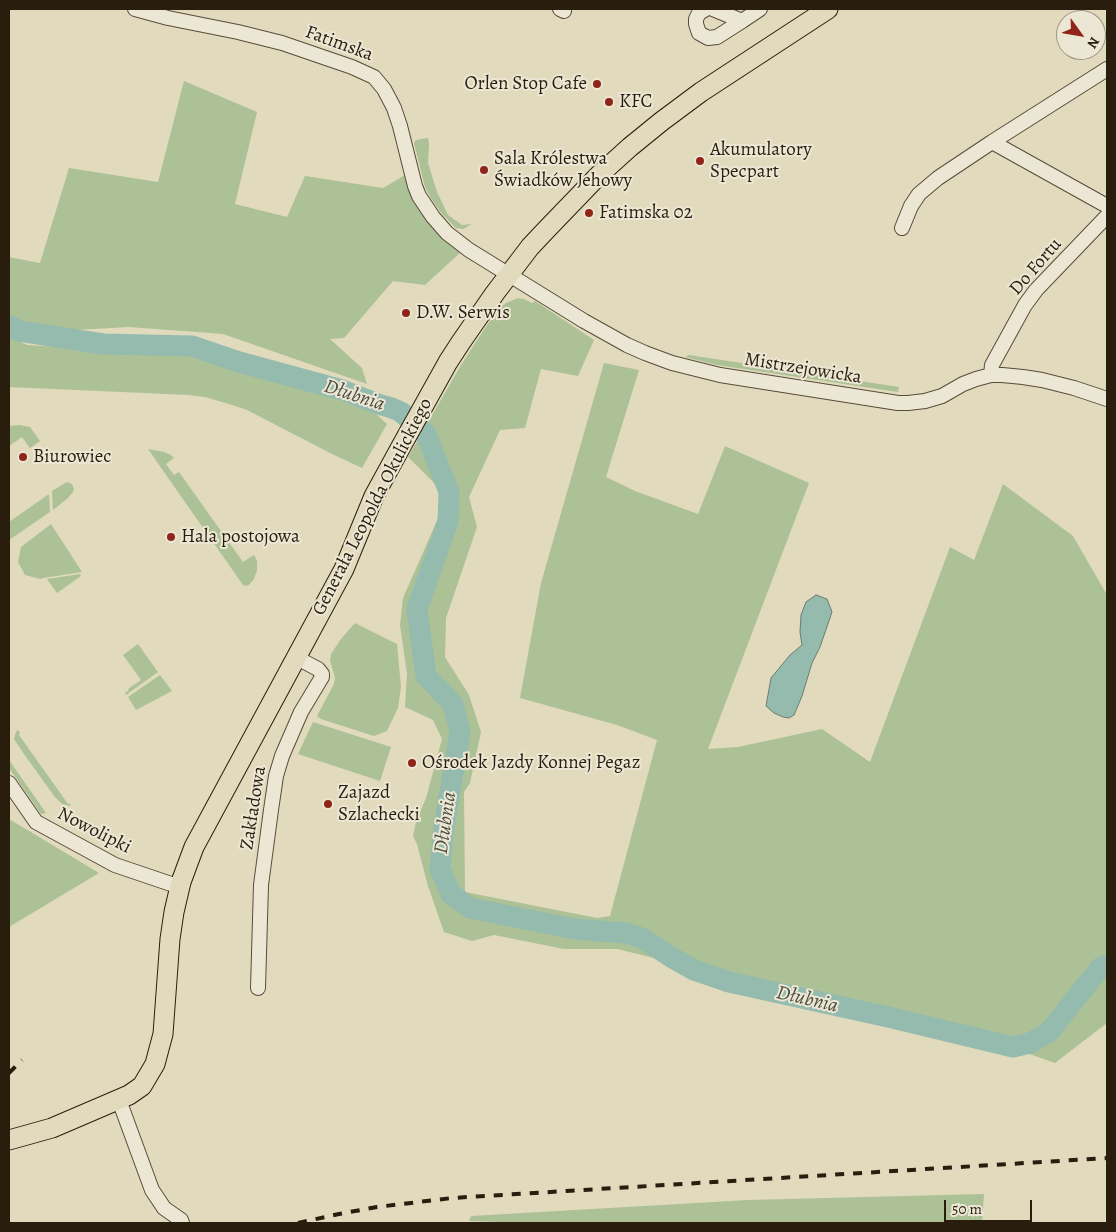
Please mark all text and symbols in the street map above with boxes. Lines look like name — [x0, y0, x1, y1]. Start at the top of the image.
north arrow — [1056, 10, 1106, 60]
street label: Fatimska — [302, 21, 376, 67]
text: N — [1083, 33, 1104, 52]
place label: Orlen Stop Cafe — [464, 73, 587, 95]
marker: Orlen Stop Cafe — [591, 78, 603, 90]
place label: KFC — [619, 91, 652, 113]
marker: KFC — [603, 96, 615, 108]
place label: Akumulatory Specpart — [710, 139, 812, 183]
place label: Sala Królestwa Świadków Jehowy — [494, 148, 632, 192]
marker: Akumulatory Specpart — [694, 155, 706, 167]
marker: Sala Królestwa Świadków Jehowy — [478, 164, 490, 176]
place label: Fatimska 02 — [599, 202, 693, 224]
marker: Fatimska 02 — [583, 207, 595, 219]
street label: Do Fortu — [1005, 234, 1067, 300]
place label: D.W. Serwis — [416, 302, 510, 324]
marker: D.W. Serwis — [400, 307, 412, 319]
street label: Mistrzejowicka — [743, 348, 863, 390]
water label: Dłubnia — [321, 375, 387, 417]
street label: Generała Leopolda Okulickiego — [308, 394, 438, 620]
place label: Biurowiec — [33, 446, 111, 468]
marker: Biurowiec — [17, 451, 29, 463]
place label: Hala postojowa — [181, 526, 300, 548]
marker: Hala postojowa — [165, 531, 177, 543]
place label: Ośrodek Jazdy Konnej Pegaz — [422, 752, 640, 774]
marker: Ośrodek Jazdy Konnej Pegaz — [406, 757, 418, 769]
street label: Zakładowa — [236, 765, 272, 851]
place label: Zajazd Szlachecki — [338, 782, 420, 826]
water label: Dłubnia — [430, 791, 462, 855]
marker: Zajazd Szlachecki — [322, 798, 334, 810]
street label: Nowolipki — [53, 803, 135, 859]
water label: Dłubnia — [774, 981, 840, 1019]
scale bar — [946, 1190, 1034, 1222]
text: 50 m — [952, 1199, 982, 1219]

